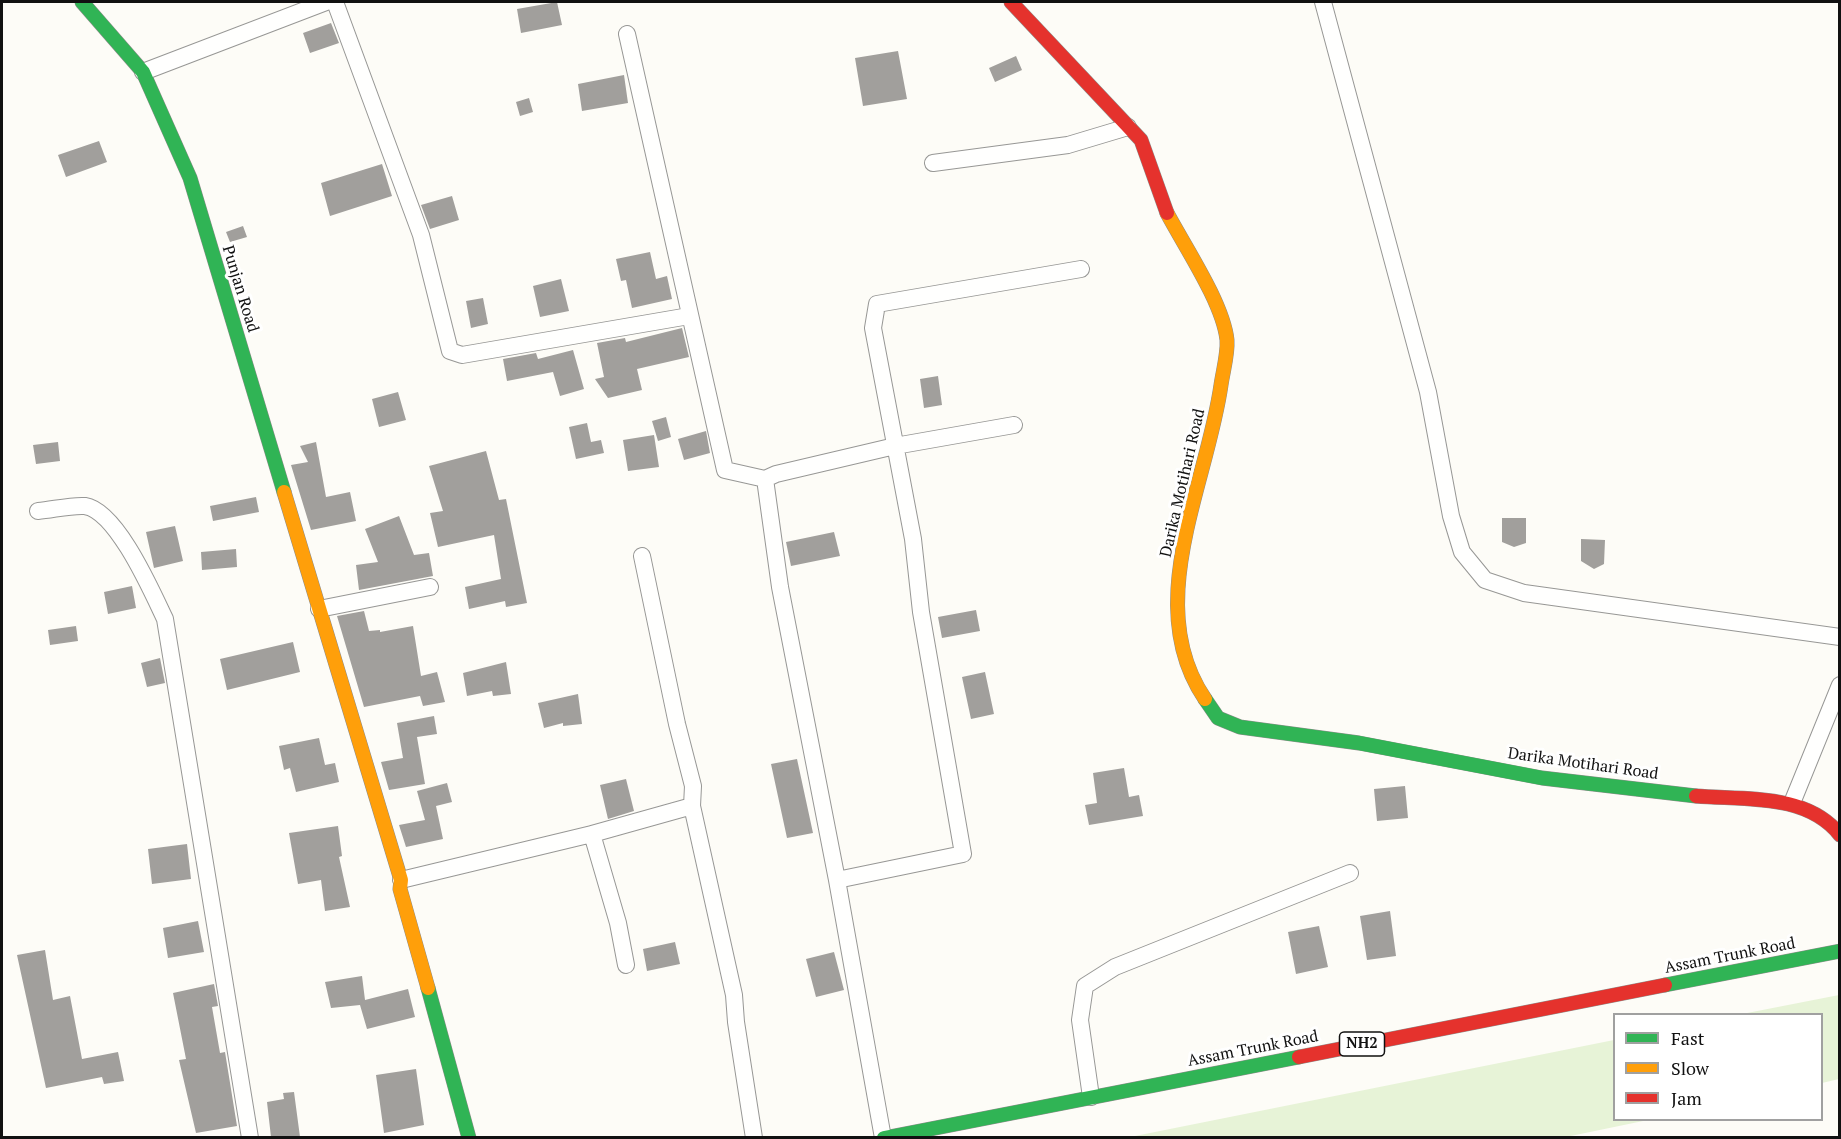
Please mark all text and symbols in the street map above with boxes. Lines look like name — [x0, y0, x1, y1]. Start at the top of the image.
street label: Punjan Road — [218, 243, 262, 335]
street label: Darika Motihari Road — [1157, 407, 1209, 559]
street label: Darika Motihari Road — [1506, 744, 1660, 784]
street label: Assam Trunk Road — [1663, 934, 1797, 978]
legend — [1613, 1013, 1823, 1121]
text: Fast — [1671, 1026, 1704, 1050]
street label: Assam Trunk Road — [1186, 1027, 1320, 1071]
road number: NH2 — [1340, 1032, 1384, 1056]
text: Slow — [1671, 1056, 1709, 1080]
text: Jam — [1671, 1086, 1702, 1110]

